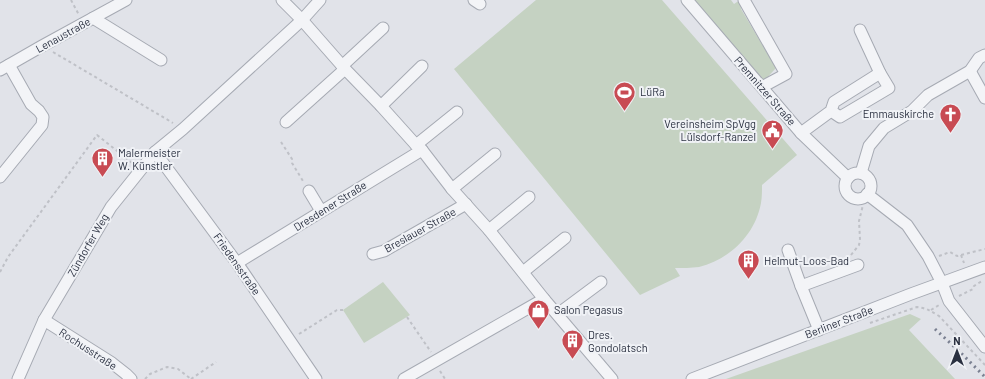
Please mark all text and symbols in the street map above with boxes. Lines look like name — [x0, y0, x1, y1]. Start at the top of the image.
street label: Lenaustraße — [33, 14, 92, 55]
street label: Premnitzer Straße — [732, 54, 799, 128]
sports icon: LüRa — [611, 79, 637, 112]
place label: LüRa — [640, 85, 665, 98]
church icon: Emmauskirche — [937, 101, 963, 134]
place label: Emmauskirche — [863, 107, 934, 120]
place label: Vereinsheim SpVgg Lülsdorf-Ranzel — [664, 117, 756, 143]
public building icon: Vereinsheim SpVgg Lülsdorf-Ranzel — [759, 117, 785, 150]
building icon: Malermeister W. Künstler — [90, 146, 116, 179]
place label: Malermeister W. Künstler — [118, 146, 181, 172]
street label: Dresdener Straße — [291, 178, 369, 233]
street label: Breslauer Straße — [382, 204, 458, 255]
street label: Zündorfer Weg — [64, 211, 111, 278]
street label: Friedensstraße — [211, 230, 264, 297]
building icon: Helmut-Loos-Bad — [735, 248, 761, 281]
place label: Helmut-Loos-Bad — [764, 254, 849, 267]
shop icon: Salon Pegasus — [525, 297, 551, 330]
place label: Salon Pegasus — [554, 303, 623, 316]
street label: Berliner Straße — [803, 303, 875, 341]
street label: Rochusstraße — [57, 325, 120, 372]
building icon: Dres. Gondolatsch — [559, 328, 585, 361]
place label: Dres. Gondolatsch — [588, 328, 648, 354]
north arrow — [937, 331, 977, 371]
text: N — [953, 334, 961, 347]

